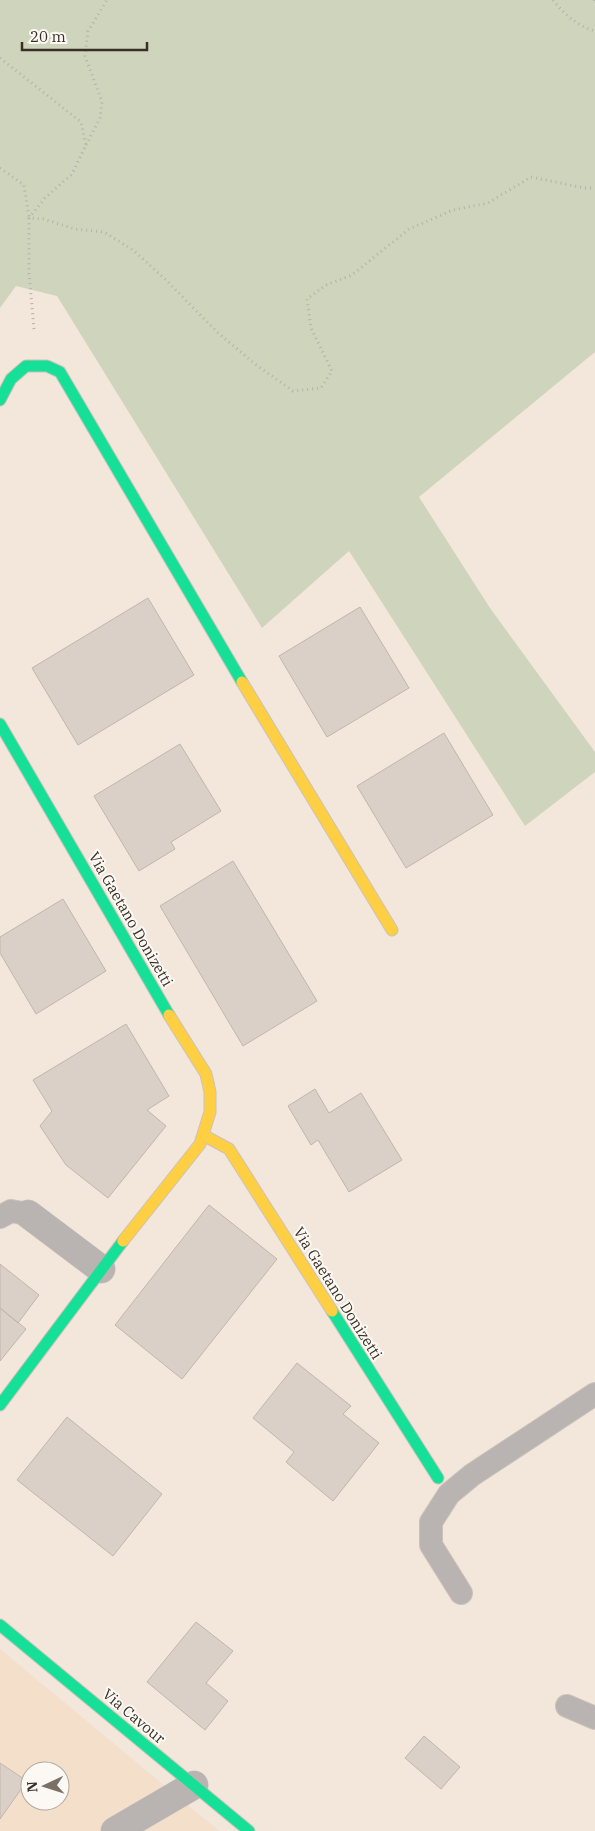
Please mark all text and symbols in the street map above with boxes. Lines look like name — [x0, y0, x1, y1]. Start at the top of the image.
scale bar — [22, 20, 148, 52]
text: 20 m — [30, 27, 66, 46]
street label: Via Gaetano Donizetti — [85, 848, 177, 990]
street label: Via Gaetano Donizetti — [290, 1223, 387, 1363]
street label: Via Cavour — [99, 1684, 169, 1748]
north arrow — [20, 1761, 70, 1811]
text: N — [23, 1781, 41, 1793]

